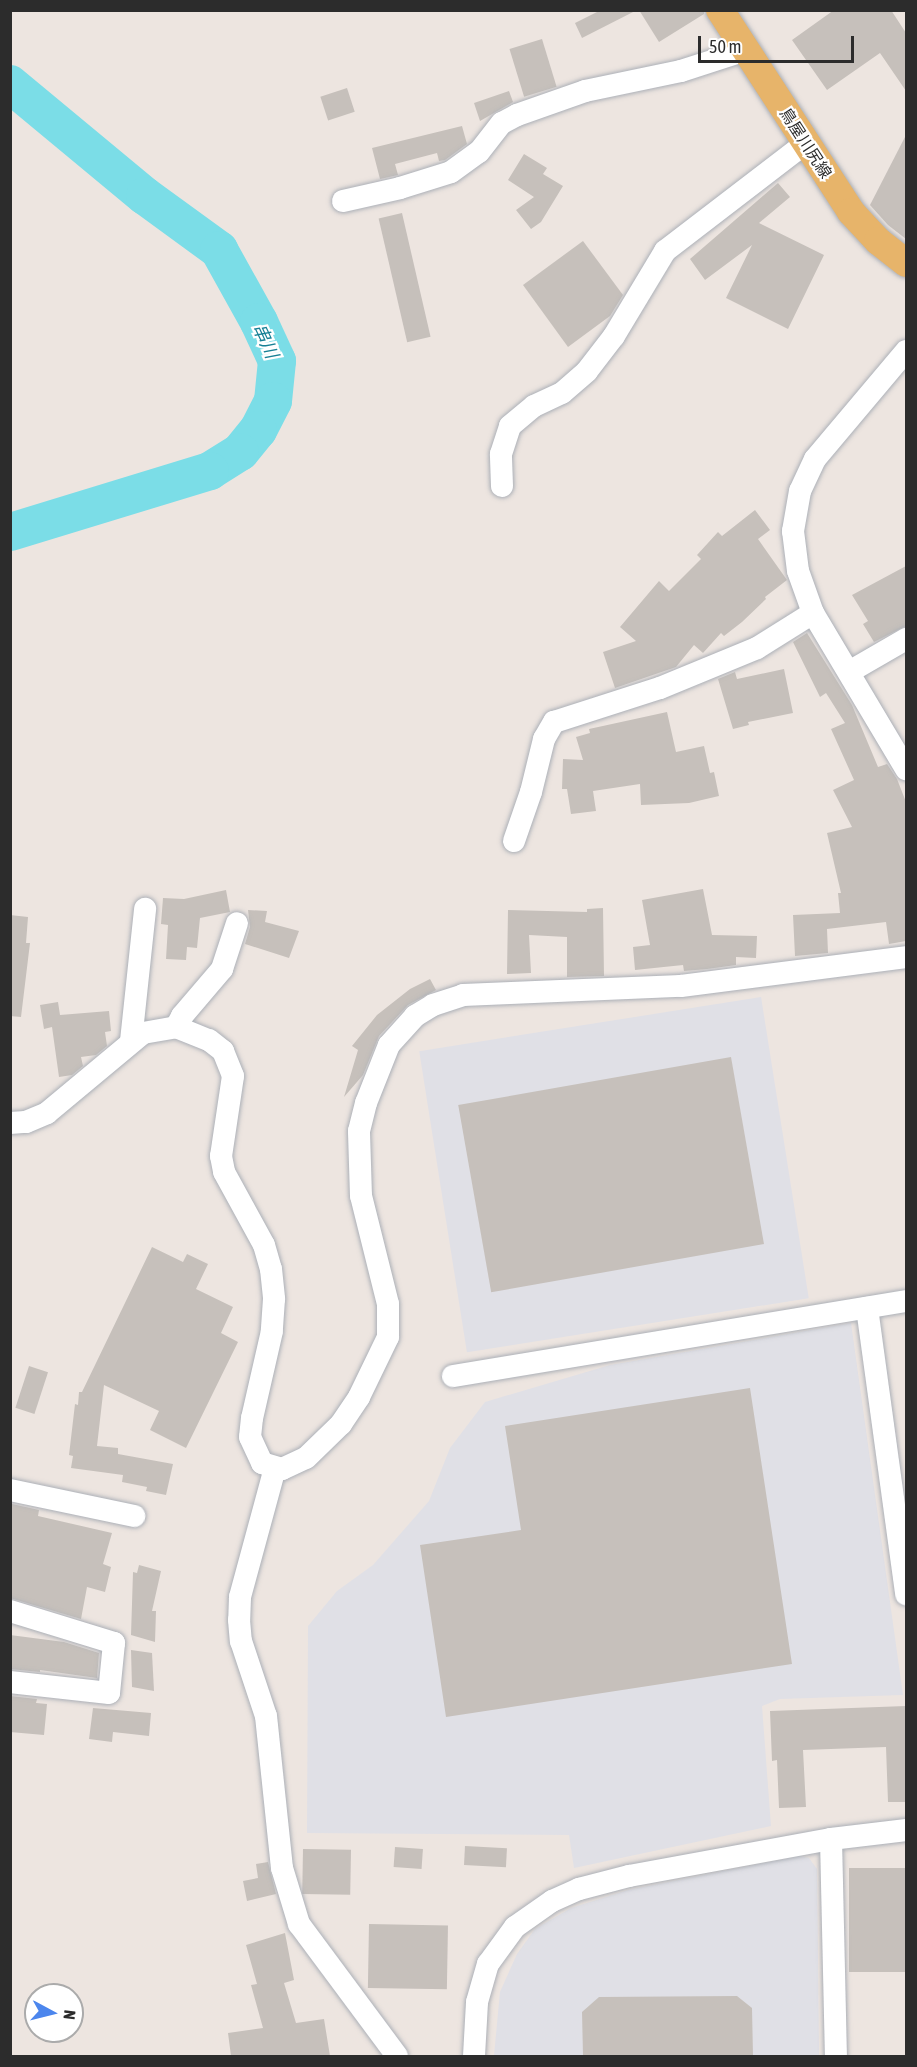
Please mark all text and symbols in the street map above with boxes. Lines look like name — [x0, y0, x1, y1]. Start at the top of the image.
scale bar — [701, 24, 857, 62]
text: 50 m — [709, 36, 741, 57]
street label: 鳥屋川尻線 — [776, 104, 836, 182]
water label: 串川 — [248, 320, 282, 362]
north arrow — [24, 1983, 84, 2043]
text: N — [60, 2009, 79, 2021]

